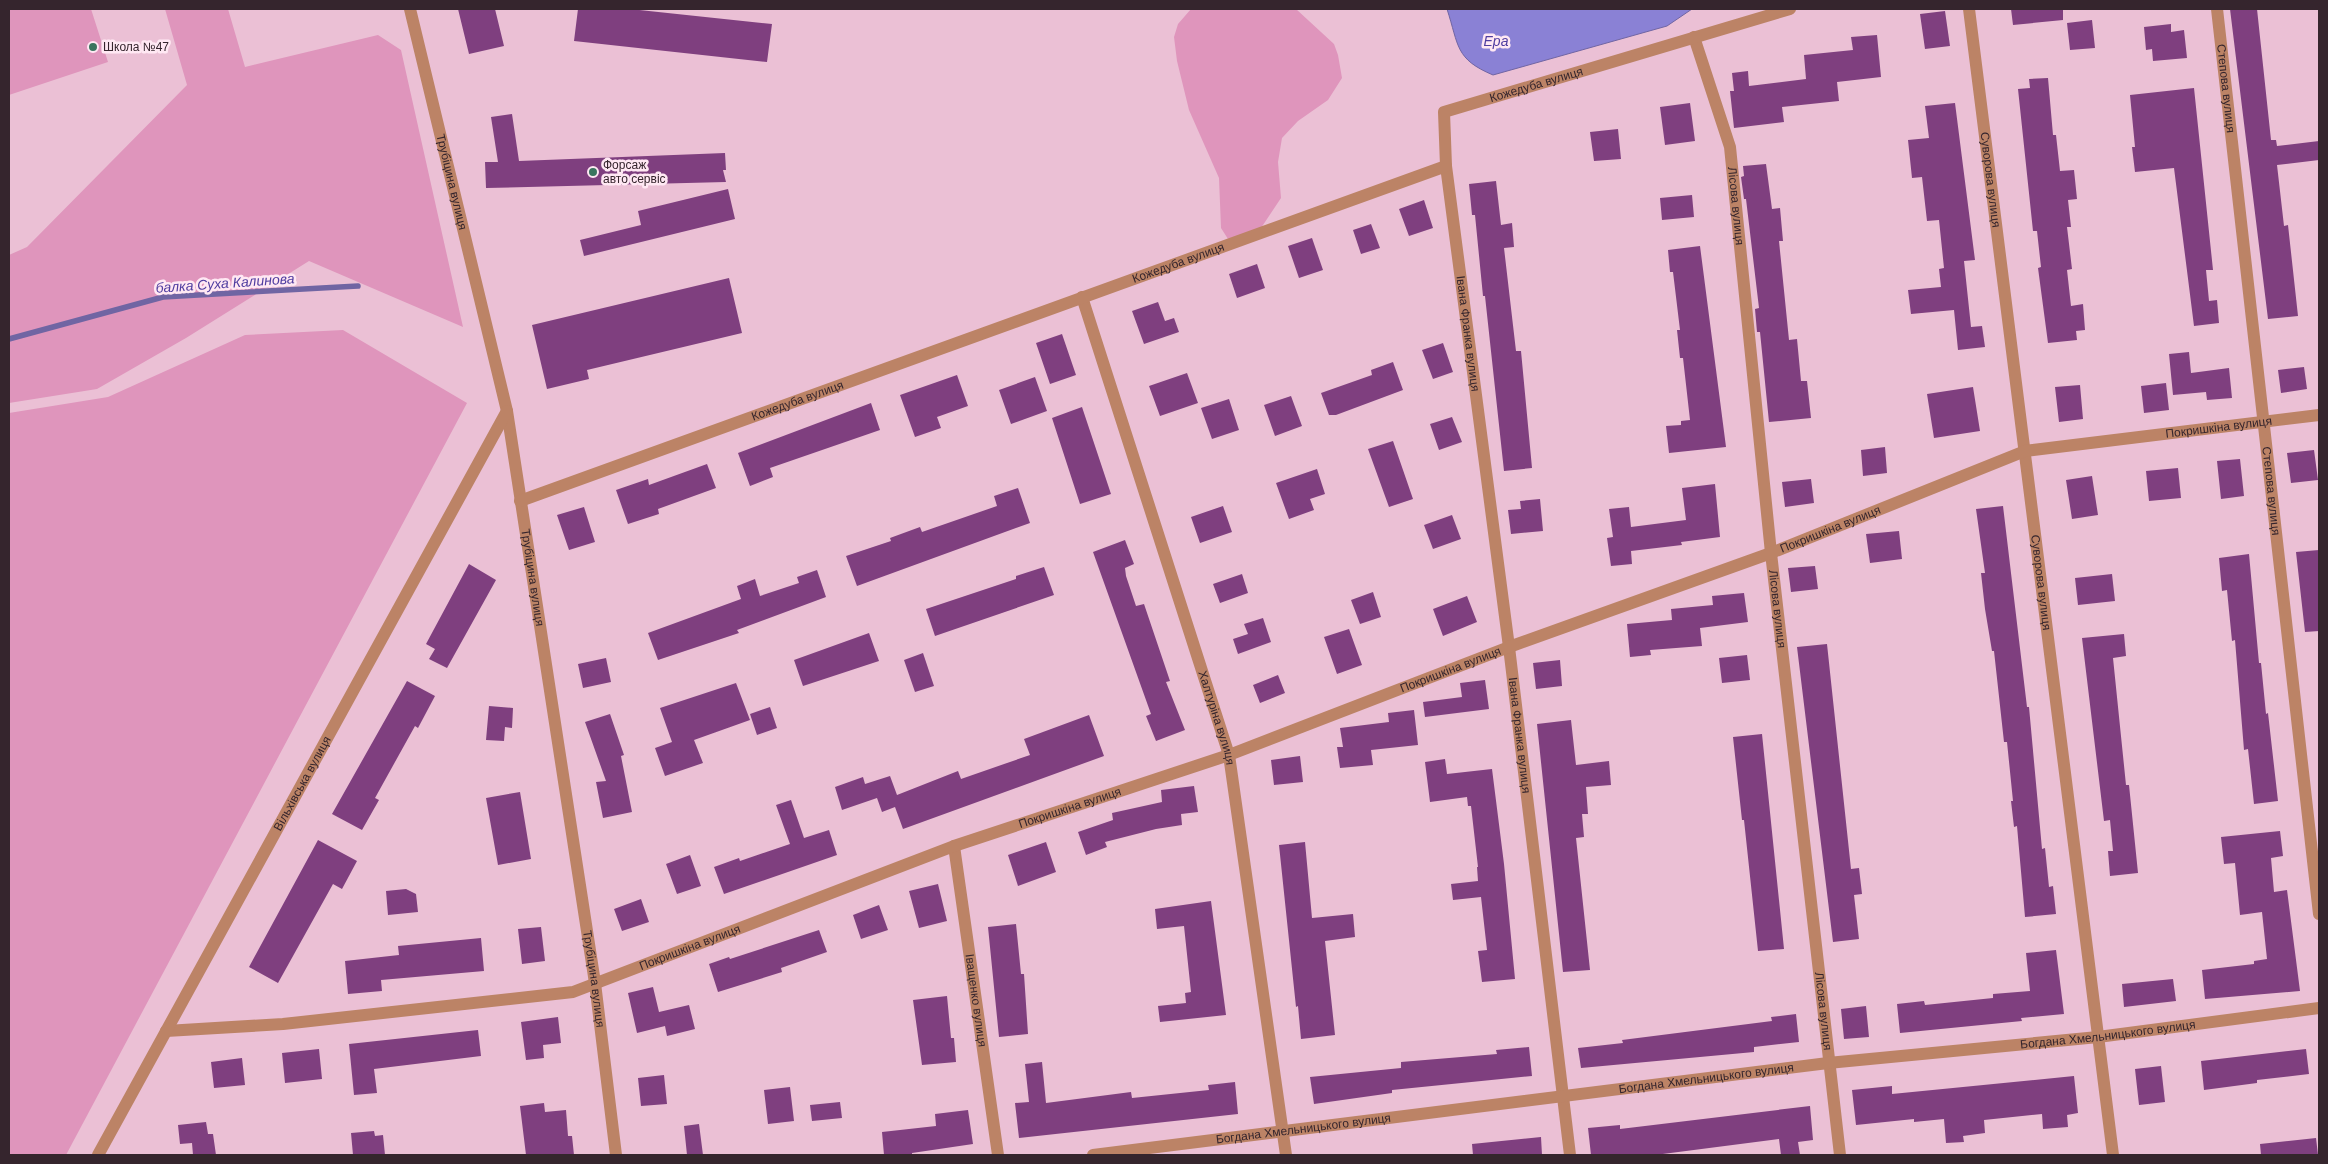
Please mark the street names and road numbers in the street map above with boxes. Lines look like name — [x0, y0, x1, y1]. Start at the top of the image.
street label: Степова вулиця — [2214, 43, 2238, 134]
street label: Кожедуба вулиця — [1488, 64, 1585, 105]
street label: Суворова вулиця — [1977, 131, 2003, 228]
street label: Трубіцина вулиця — [433, 133, 470, 231]
street label: Лісова вулиця — [1725, 166, 1747, 246]
street label: Кожедуба вулиця — [1130, 240, 1226, 286]
street label: Івана Франка вулиця — [1453, 275, 1482, 392]
street label: Кожедуба вулиця — [750, 378, 845, 424]
street label: Покришкіна вулиця — [2165, 414, 2273, 441]
street label: Степова вулиця — [2259, 446, 2283, 536]
street label: Покришкіна вулиця — [1778, 503, 1883, 556]
street label: Трубіцина вулиця — [518, 528, 547, 627]
street label: Суворова вулиця — [2028, 534, 2054, 631]
street label: Лісова вулиця — [1766, 569, 1789, 649]
street label: Покришкіна вулиця — [1398, 644, 1503, 695]
street label: Халтуріна вулиця — [1195, 669, 1237, 766]
street label: Івана Франка вулиця — [1506, 677, 1533, 794]
street label: Вільхівська вулиця — [271, 734, 334, 833]
street label: Покришкіна вулиця — [1017, 784, 1123, 831]
street label: Покришкіна вулиця — [637, 922, 742, 973]
street label: Трубіцина вулиця — [580, 929, 607, 1028]
street label: Іващенко вулиця — [962, 953, 990, 1048]
street label: Лісова вулиця — [1812, 971, 1835, 1051]
street label: Богдана Хмельницького вулиця — [2020, 1017, 2196, 1051]
street label: Богдана Хмельницького вулиця — [1618, 1060, 1795, 1096]
street label: Богдана Хмельницького вулиця — [1215, 1111, 1392, 1147]

